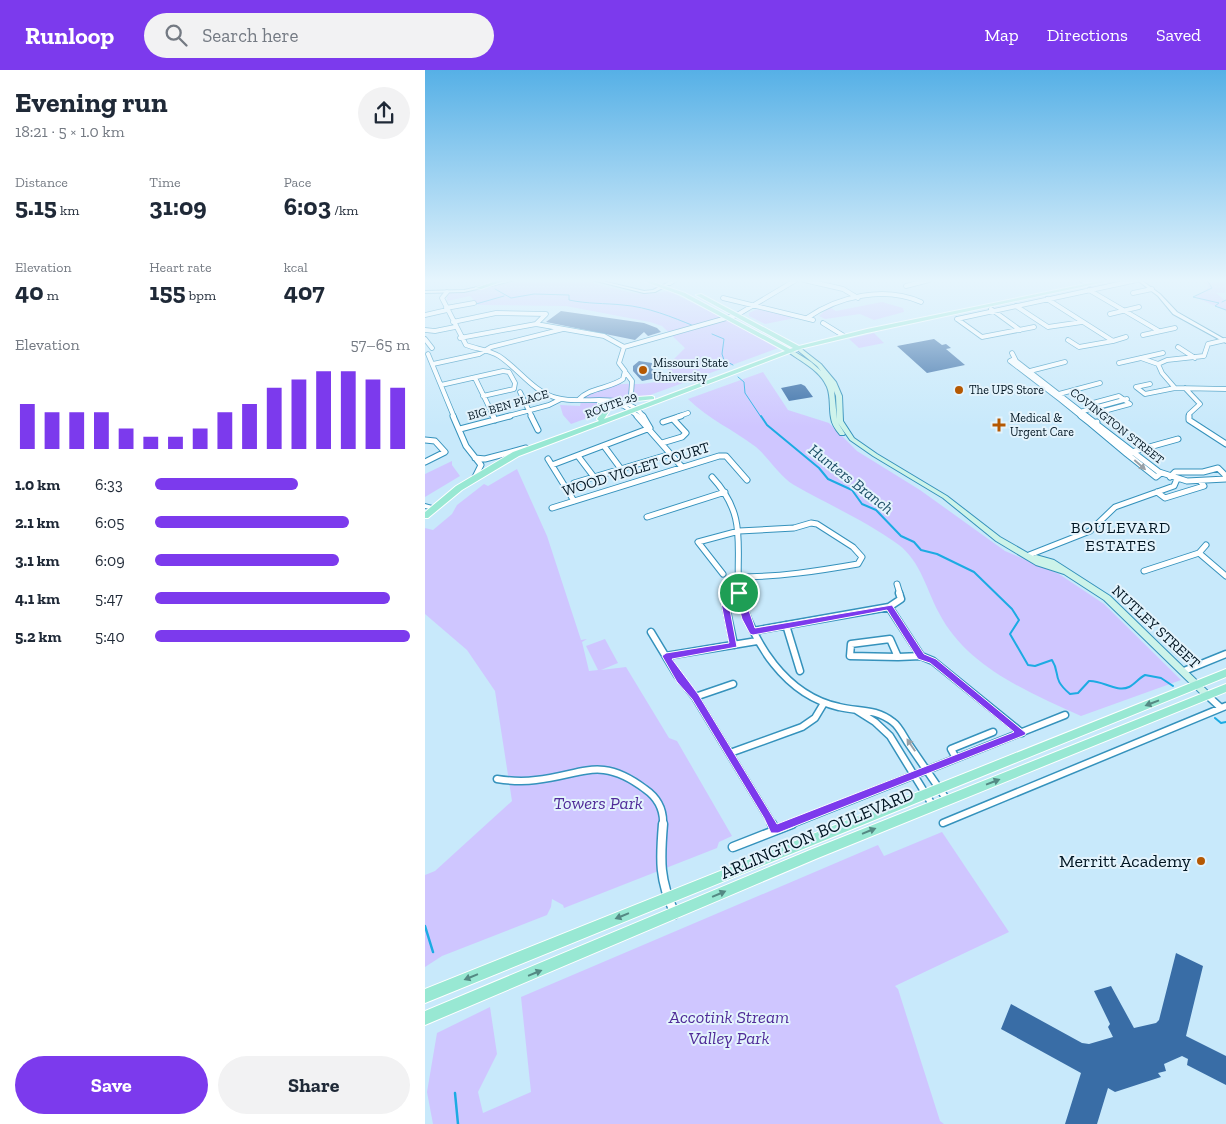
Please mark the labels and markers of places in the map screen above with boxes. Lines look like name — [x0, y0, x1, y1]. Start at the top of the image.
place label: Missouri State University — [653, 356, 729, 384]
marker: Missouri State University — [637, 364, 649, 376]
place label: The UPS Store — [969, 383, 1044, 397]
marker: The UPS Store — [953, 384, 965, 396]
place label: Medical & Urgent Care — [1010, 411, 1074, 439]
marker: Medical & Urgent Care — [992, 418, 1006, 432]
pin — [718, 572, 760, 614]
place label: Merritt Academy — [1059, 850, 1192, 872]
marker: Merritt Academy — [1195, 855, 1207, 867]

